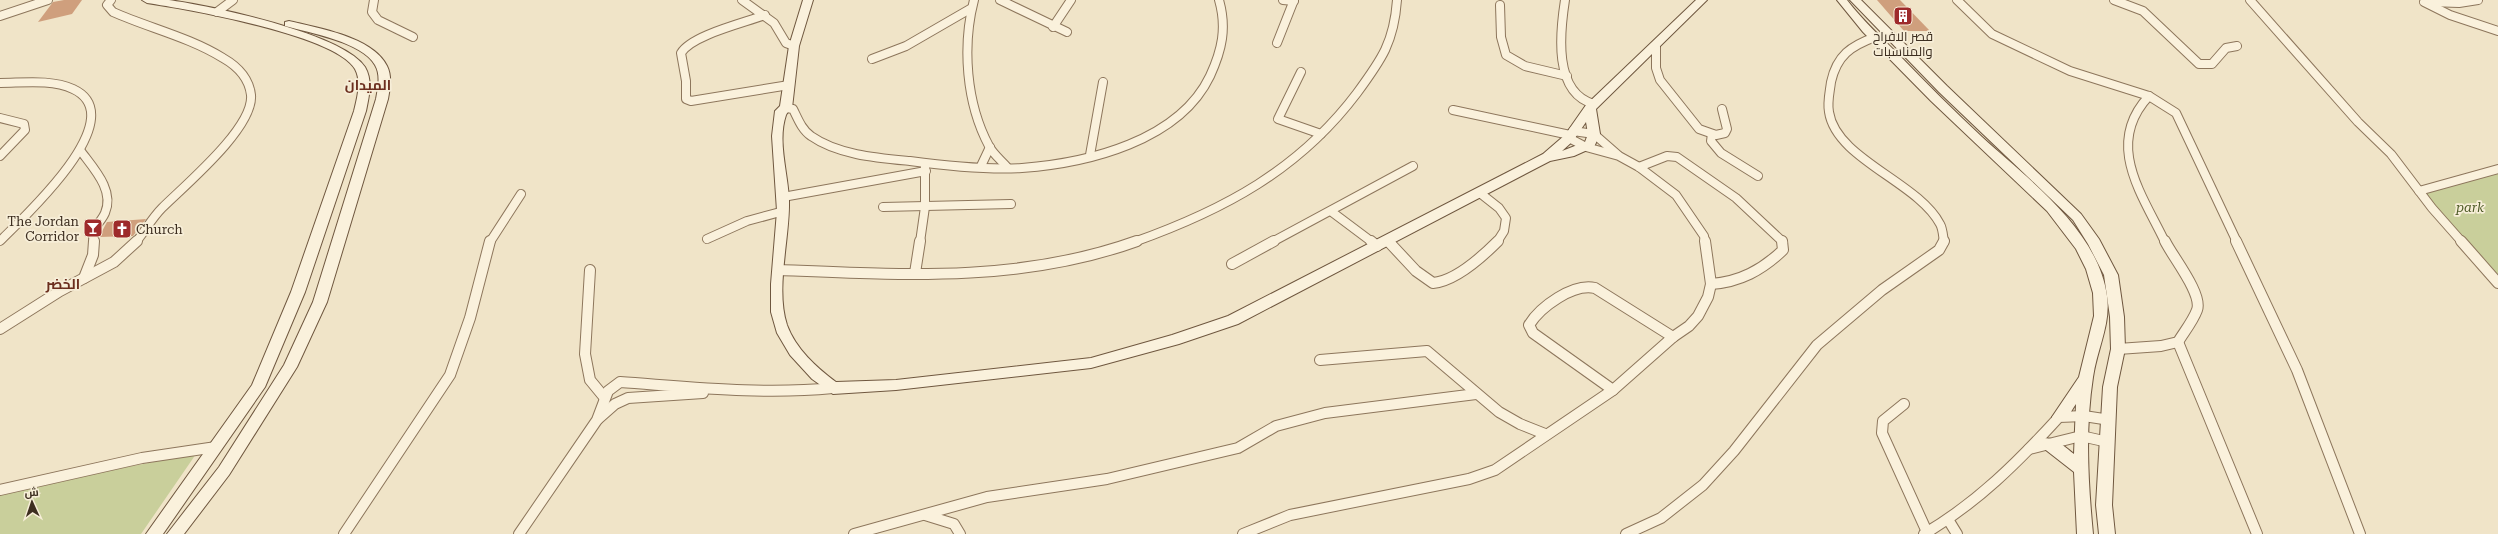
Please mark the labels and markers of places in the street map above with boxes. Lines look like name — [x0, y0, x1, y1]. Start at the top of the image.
building icon: قصر الافراح والمناسبات — [1892, 5, 1914, 27]
place label: قصر الافراح والمناسبات — [1873, 29, 1933, 59]
place label: The Jordan Corridor — [7, 214, 80, 244]
bar icon: The Jordan Corridor — [82, 217, 104, 239]
church icon: Church — [111, 218, 133, 240]
place label: Church — [136, 222, 183, 237]

